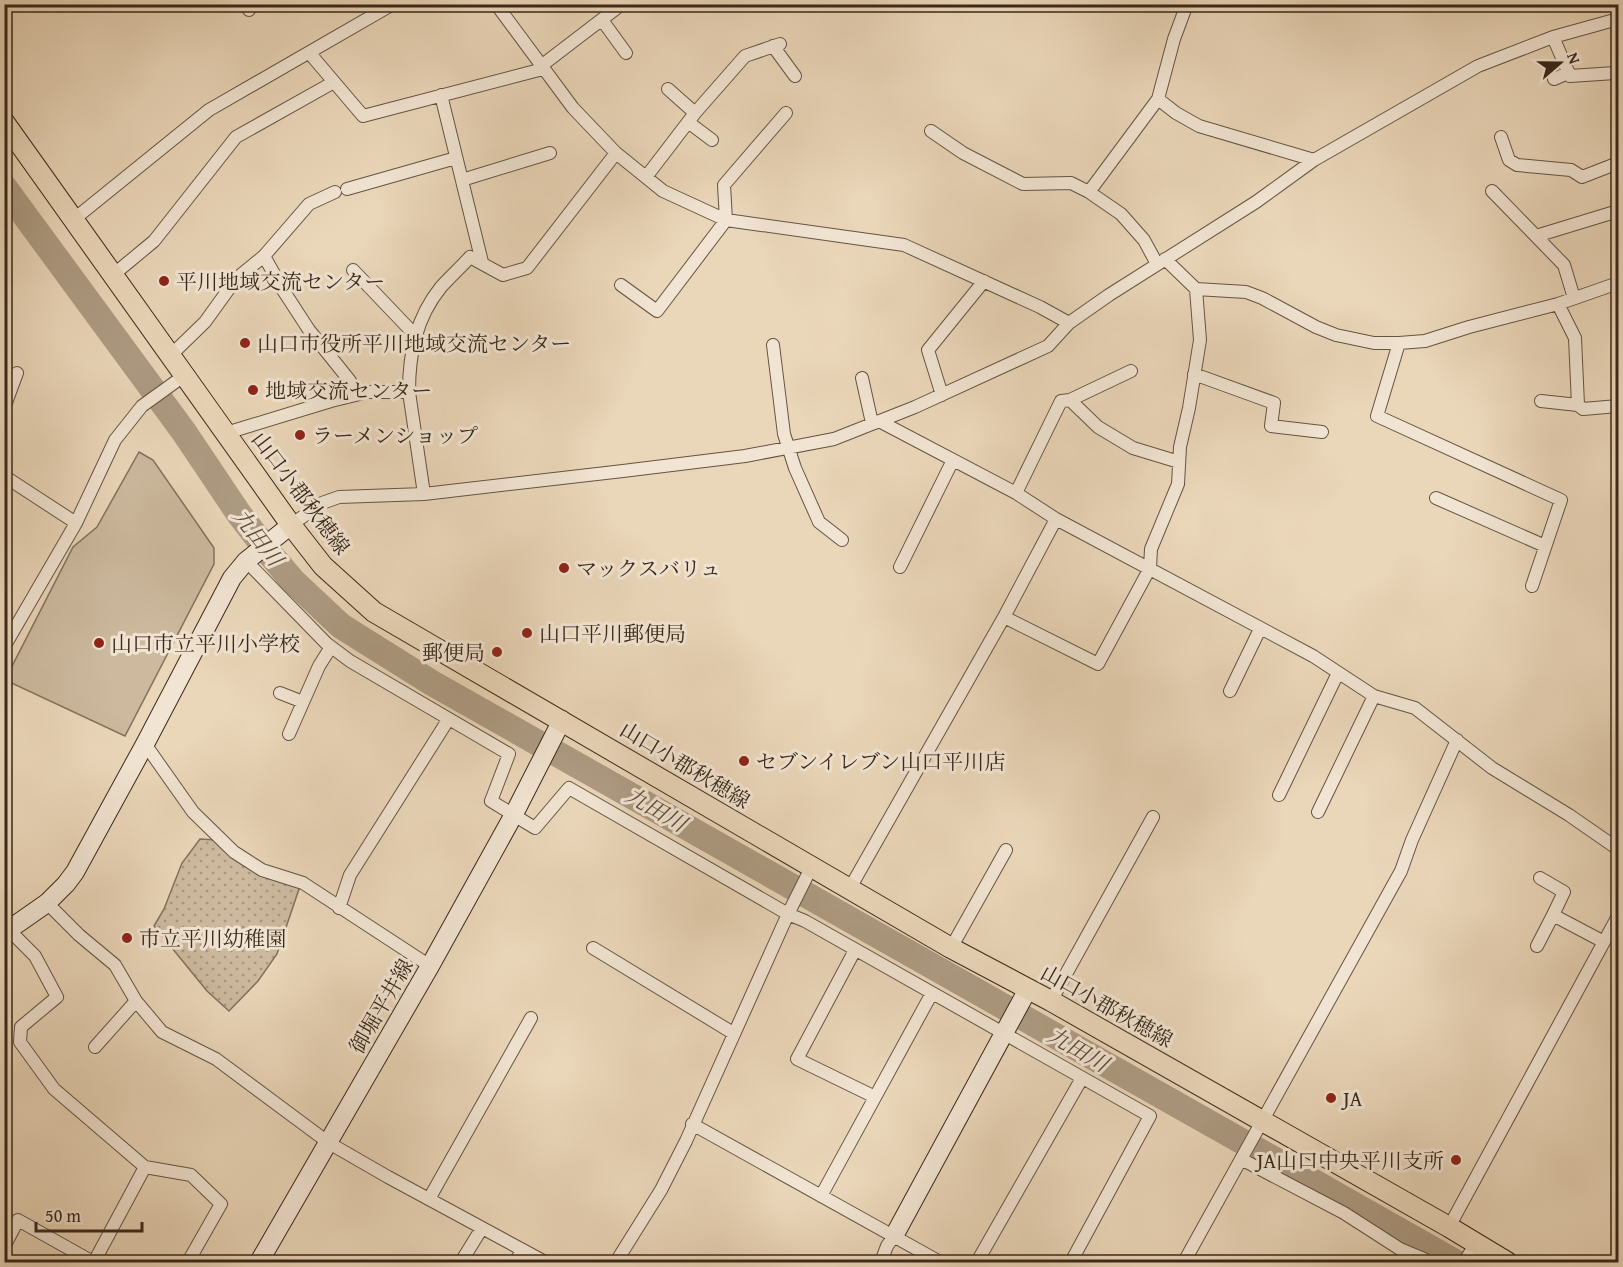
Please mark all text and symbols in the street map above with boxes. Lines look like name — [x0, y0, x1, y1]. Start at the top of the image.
north arrow — [1530, 33, 1590, 93]
text: N — [1561, 49, 1587, 67]
place label: 平川地域交流センター — [176, 266, 385, 297]
marker: 平川地域交流センター — [157, 274, 171, 288]
place label: 山口市役所平川地域交流センター — [257, 328, 571, 359]
marker: 山口市役所平川地域交流センター — [238, 336, 252, 350]
place label: 地域交流センター — [265, 375, 432, 406]
marker: 地域交流センター — [246, 383, 260, 397]
place label: ラーメンショップ — [312, 420, 478, 451]
street label: 山口小郡秋穂線 — [244, 425, 358, 561]
marker: ラーメンショップ — [293, 428, 307, 442]
water label: 九田川 — [225, 501, 292, 574]
place label: マックスバリュ — [576, 553, 721, 584]
marker: マックスバリュ — [557, 561, 571, 575]
place label: 山口平川郵便局 — [539, 618, 686, 649]
marker: 山口平川郵便局 — [520, 626, 534, 640]
place label: 山口市立平川小学校 — [111, 628, 300, 659]
marker: 山口市立平川小学校 — [92, 636, 106, 650]
place label: 郵便局 — [422, 637, 485, 668]
marker: 郵便局 — [490, 645, 504, 659]
street label: 山口小郡秋穂線 — [614, 714, 756, 816]
place label: セブンイレブン山口平川店 — [756, 746, 1005, 777]
marker: セブンイレブン山口平川店 — [737, 754, 751, 768]
water label: 九田川 — [619, 779, 694, 840]
place label: 市立平川幼稚園 — [139, 923, 286, 954]
marker: 市立平川幼稚園 — [120, 931, 134, 945]
street label: 御堀平井線 — [341, 953, 421, 1059]
street label: 山口小郡秋穂線 — [1035, 957, 1179, 1055]
water label: 九田川 — [1041, 1019, 1116, 1080]
place label: JA — [1340, 1083, 1363, 1114]
marker: JA — [1324, 1091, 1338, 1105]
place label: JA山口中央平川支所 — [1254, 1145, 1444, 1176]
marker: JA山口中央平川支所 — [1449, 1153, 1463, 1167]
scale bar — [36, 1195, 142, 1233]
text: 50 m — [45, 1202, 81, 1229]

